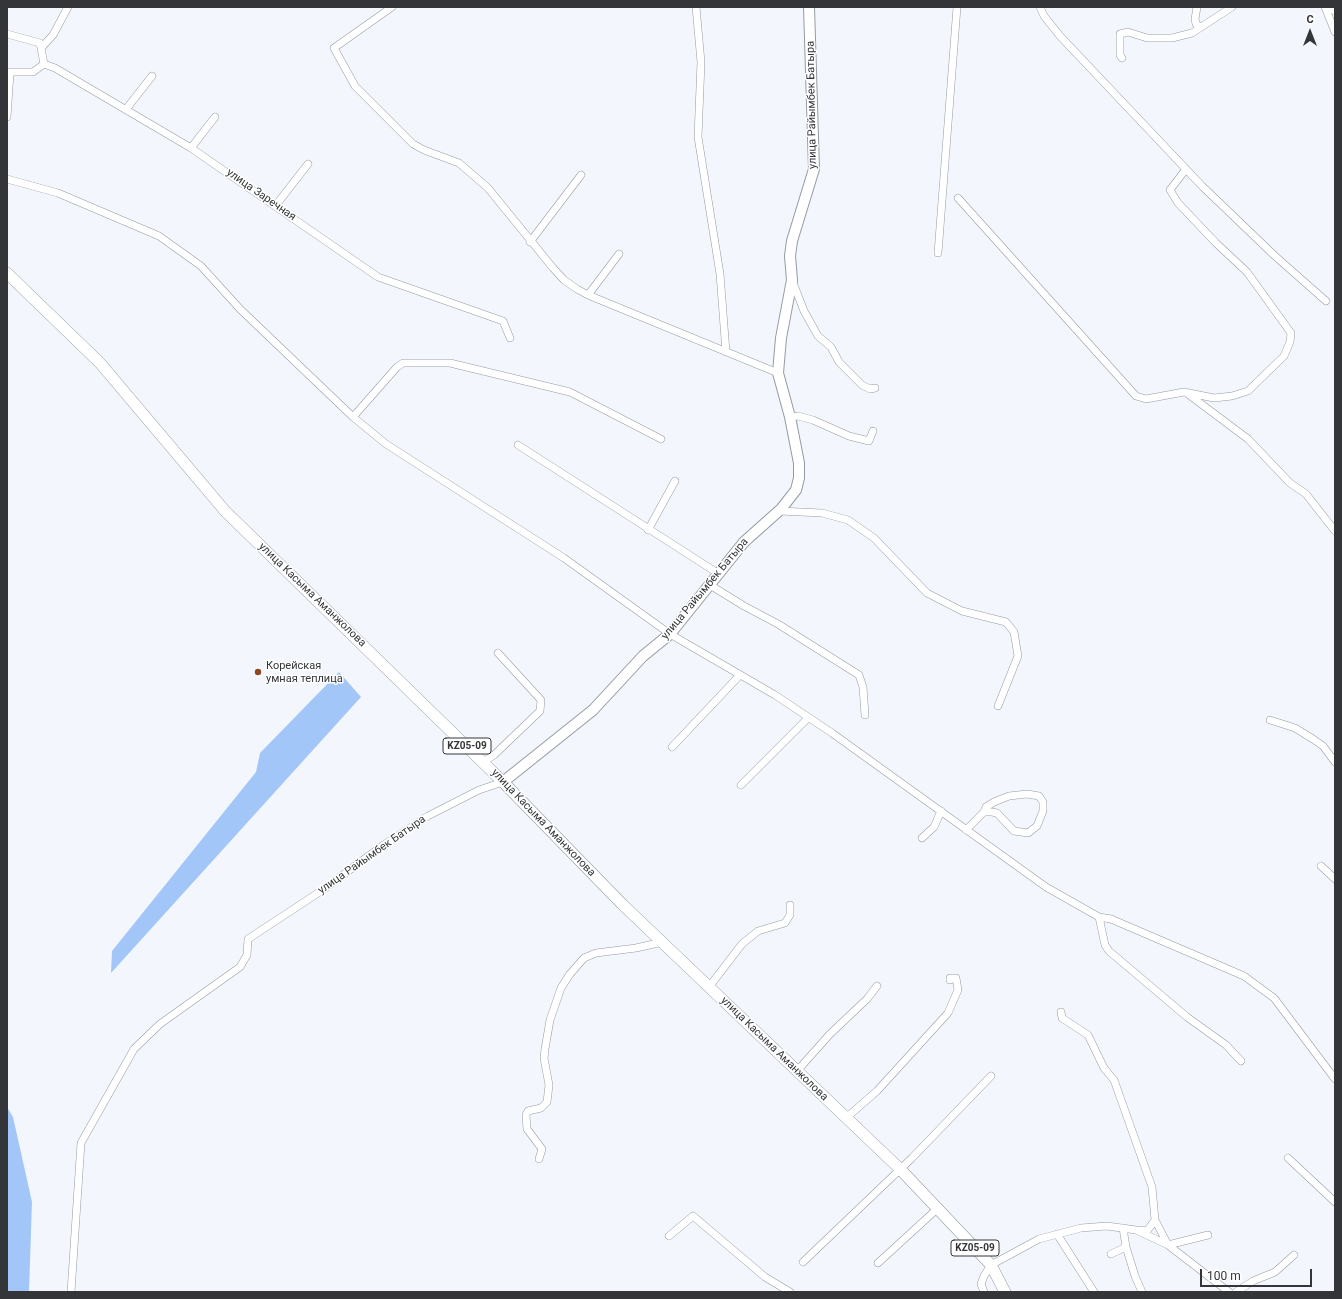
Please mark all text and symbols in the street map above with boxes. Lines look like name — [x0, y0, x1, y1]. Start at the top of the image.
north arrow — [1290, 12, 1330, 52]
text: С — [1306, 13, 1314, 26]
street label: улица Райымбек Батыра — [804, 41, 820, 169]
street label: улица Заречная — [224, 166, 298, 224]
street label: улица Райымбек Батыра — [659, 536, 751, 642]
street label: улица Касыма Аманжолова — [256, 540, 368, 650]
place label: Корейская умная теплица — [266, 659, 343, 685]
marker: Корейская умная теплица — [253, 667, 263, 677]
road number: KZ05-09 — [443, 738, 491, 754]
street label: улица Касыма Аманжолова — [488, 767, 598, 879]
street label: улица Райымбек Батыра — [316, 813, 428, 897]
street label: улица Касыма Аманжолова — [718, 994, 830, 1104]
road number: KZ05-09 — [951, 1240, 999, 1256]
scale bar — [1202, 1261, 1314, 1287]
text: 100 m — [1207, 1269, 1241, 1283]

